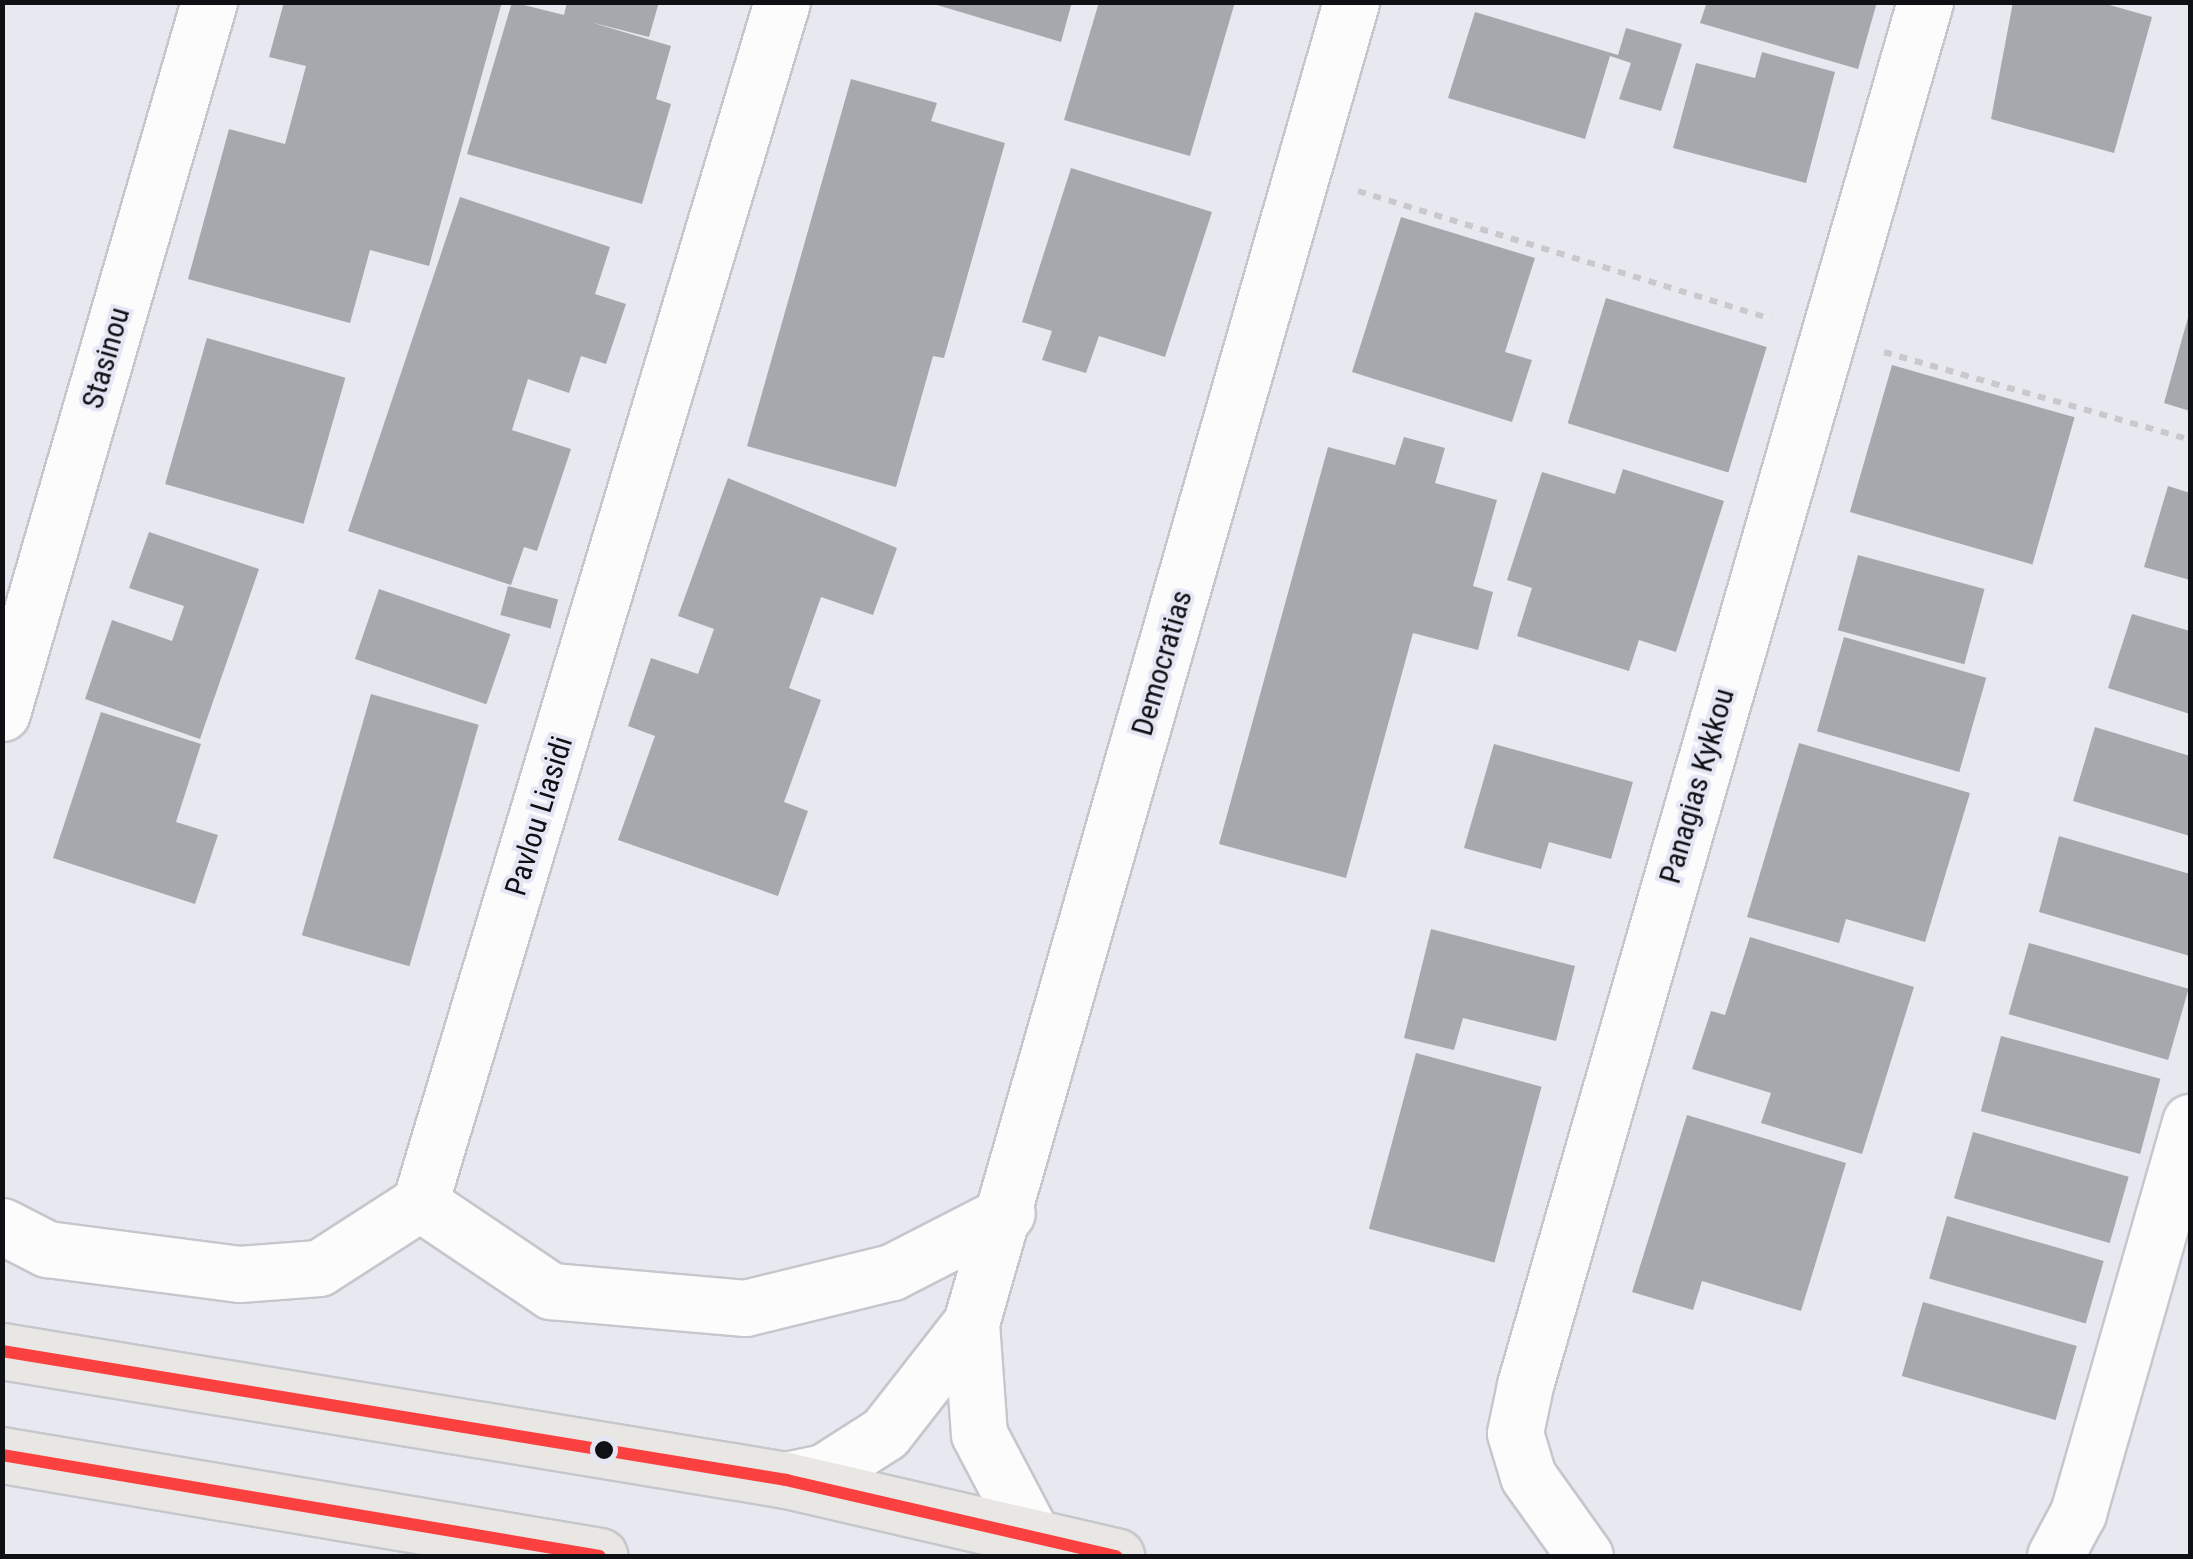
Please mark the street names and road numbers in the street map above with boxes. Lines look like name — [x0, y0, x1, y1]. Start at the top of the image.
street label: Stasinou — [74, 303, 138, 413]
street label: Democratias — [1124, 586, 1200, 740]
street label: Panagias Kykkou — [1652, 684, 1742, 888]
street label: Pavlou Liasidi — [498, 732, 580, 900]

